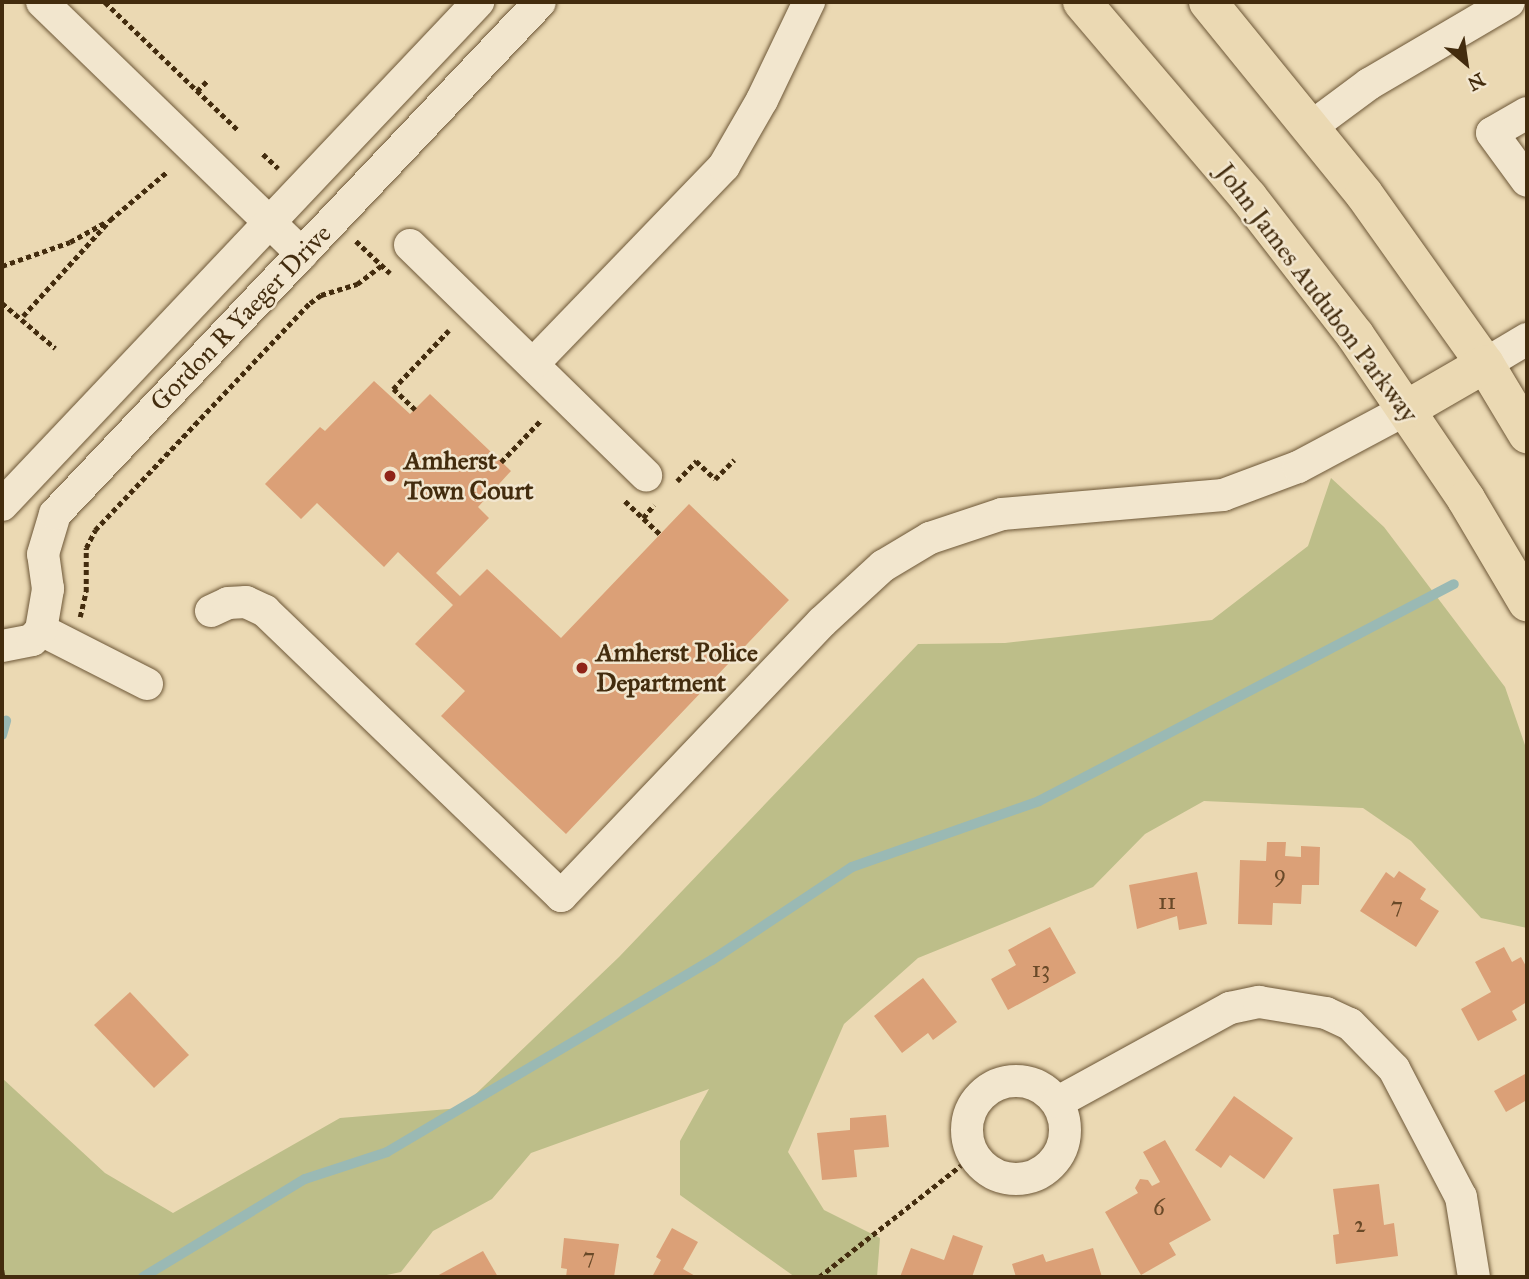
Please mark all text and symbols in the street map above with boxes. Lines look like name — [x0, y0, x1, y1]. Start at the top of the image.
north arrow — [1431, 28, 1501, 98]
text: N — [1464, 68, 1489, 96]
street label: John James Audubon Parkway — [1209, 157, 1425, 429]
street label: Gordon R Yaeger Drive — [144, 218, 338, 418]
place label: Amherst Town Court — [404, 445, 533, 506]
marker: Amherst Town Court — [382, 468, 398, 484]
place label: Amherst Police Department — [596, 637, 758, 698]
marker: Amherst Police Department — [574, 660, 590, 676]
house number: 9 — [1274, 859, 1286, 887]
house number: 11 — [1158, 887, 1176, 915]
house number: 7 — [1391, 891, 1403, 919]
house number: 13 — [1032, 955, 1050, 983]
house number: 6 — [1153, 1193, 1165, 1221]
house number: 2 — [1354, 1210, 1366, 1238]
house number: 7 — [583, 1242, 595, 1270]

